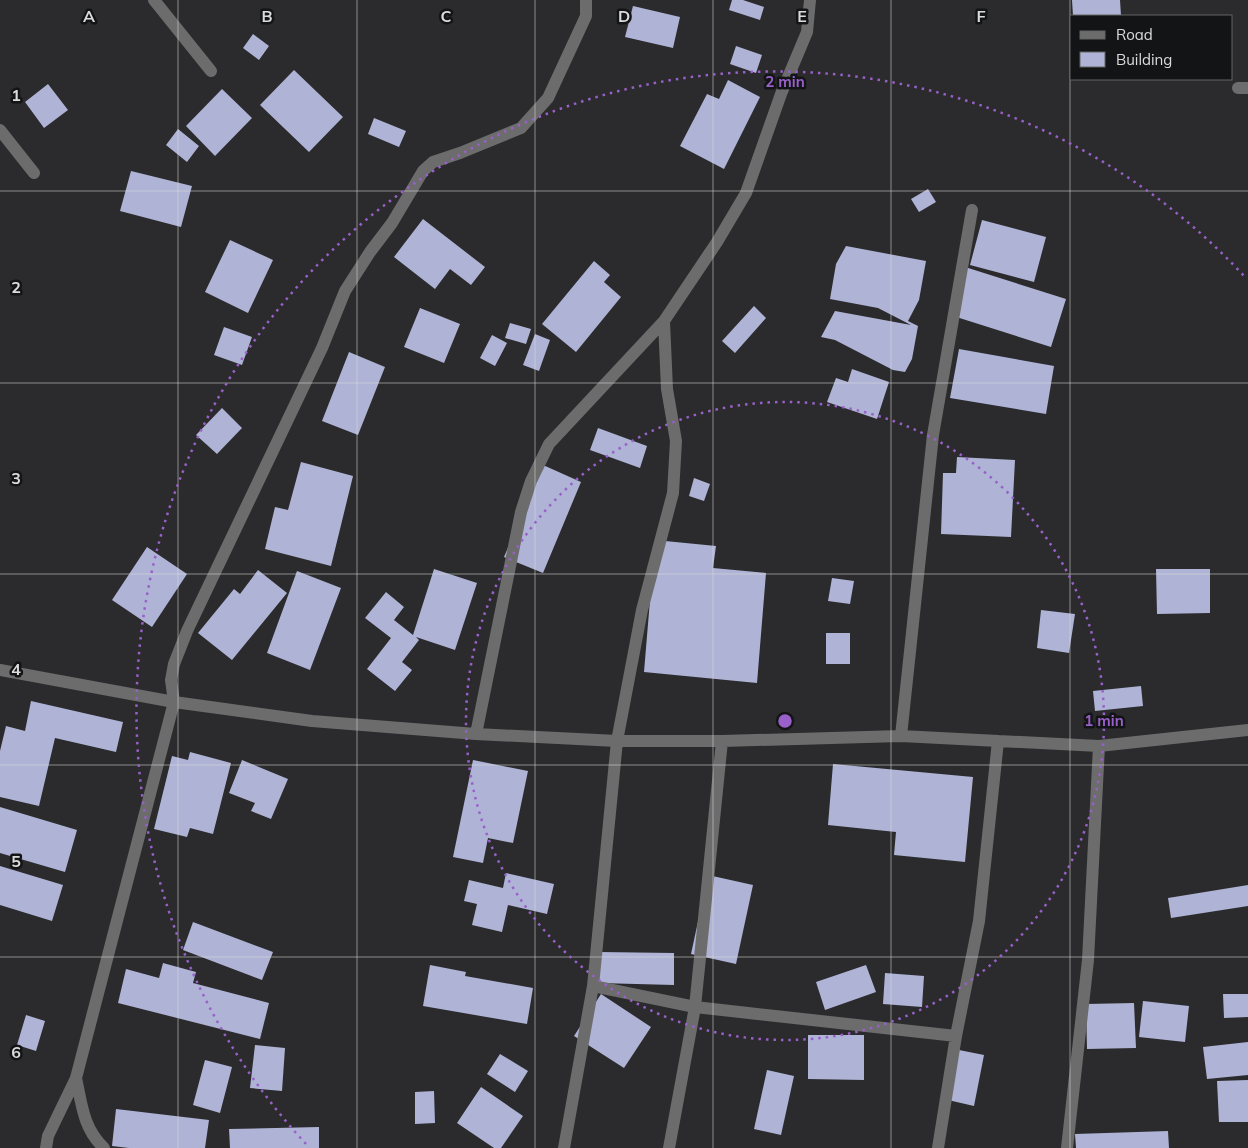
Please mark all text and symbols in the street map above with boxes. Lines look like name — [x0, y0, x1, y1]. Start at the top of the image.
text: A — [83, 6, 95, 26]
text: B — [261, 6, 273, 26]
text: C — [441, 6, 452, 26]
text: D — [618, 6, 630, 26]
text: E — [797, 6, 807, 26]
text: F — [976, 6, 986, 26]
legend — [1070, 15, 1233, 80]
text: Road — [1116, 25, 1153, 44]
text: Building — [1116, 50, 1172, 69]
text: 2 min — [765, 72, 805, 91]
text: 1 — [11, 85, 21, 105]
text: 2 — [11, 277, 21, 297]
text: 3 — [11, 468, 21, 488]
text: 4 — [11, 659, 21, 679]
text: 1 min — [1084, 711, 1124, 730]
centre of rings — [776, 712, 794, 730]
text: 5 — [11, 851, 21, 871]
text: 6 — [11, 1042, 21, 1062]

